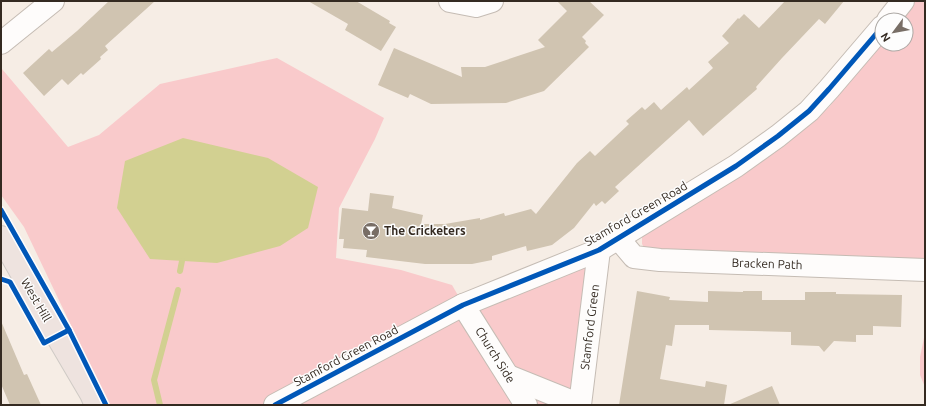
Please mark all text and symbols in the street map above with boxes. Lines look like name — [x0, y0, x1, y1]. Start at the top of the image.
north arrow — [874, 12, 914, 52]
text: N — [878, 31, 893, 44]
street label: Stamford Green Road — [582, 179, 689, 248]
bar icon: The Cricketers — [361, 221, 381, 241]
place label: The Cricketers — [384, 224, 466, 237]
street label: Bracken Path — [731, 256, 803, 271]
street label: West Hill — [19, 276, 54, 324]
street label: Stamford Green — [578, 283, 601, 370]
street label: Stamford Green Road — [291, 322, 400, 389]
street label: Church Side — [473, 324, 518, 385]

